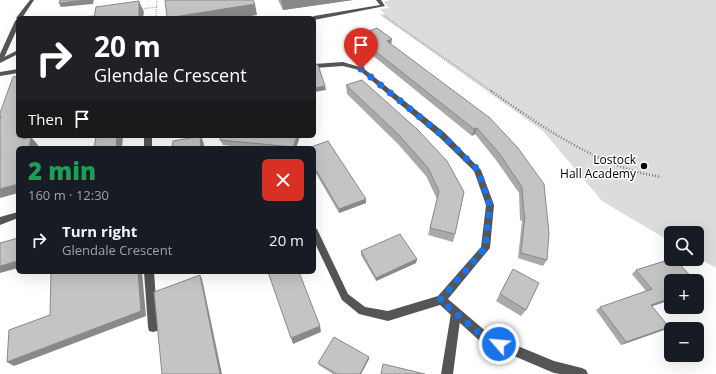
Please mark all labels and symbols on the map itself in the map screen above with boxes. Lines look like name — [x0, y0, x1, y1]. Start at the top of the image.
pin — [344, 28, 378, 69]
place label: Lostock Hall Academy — [560, 151, 637, 182]
marker: Lostock Hall Academy — [639, 161, 649, 171]
position arrow — [478, 323, 520, 365]

